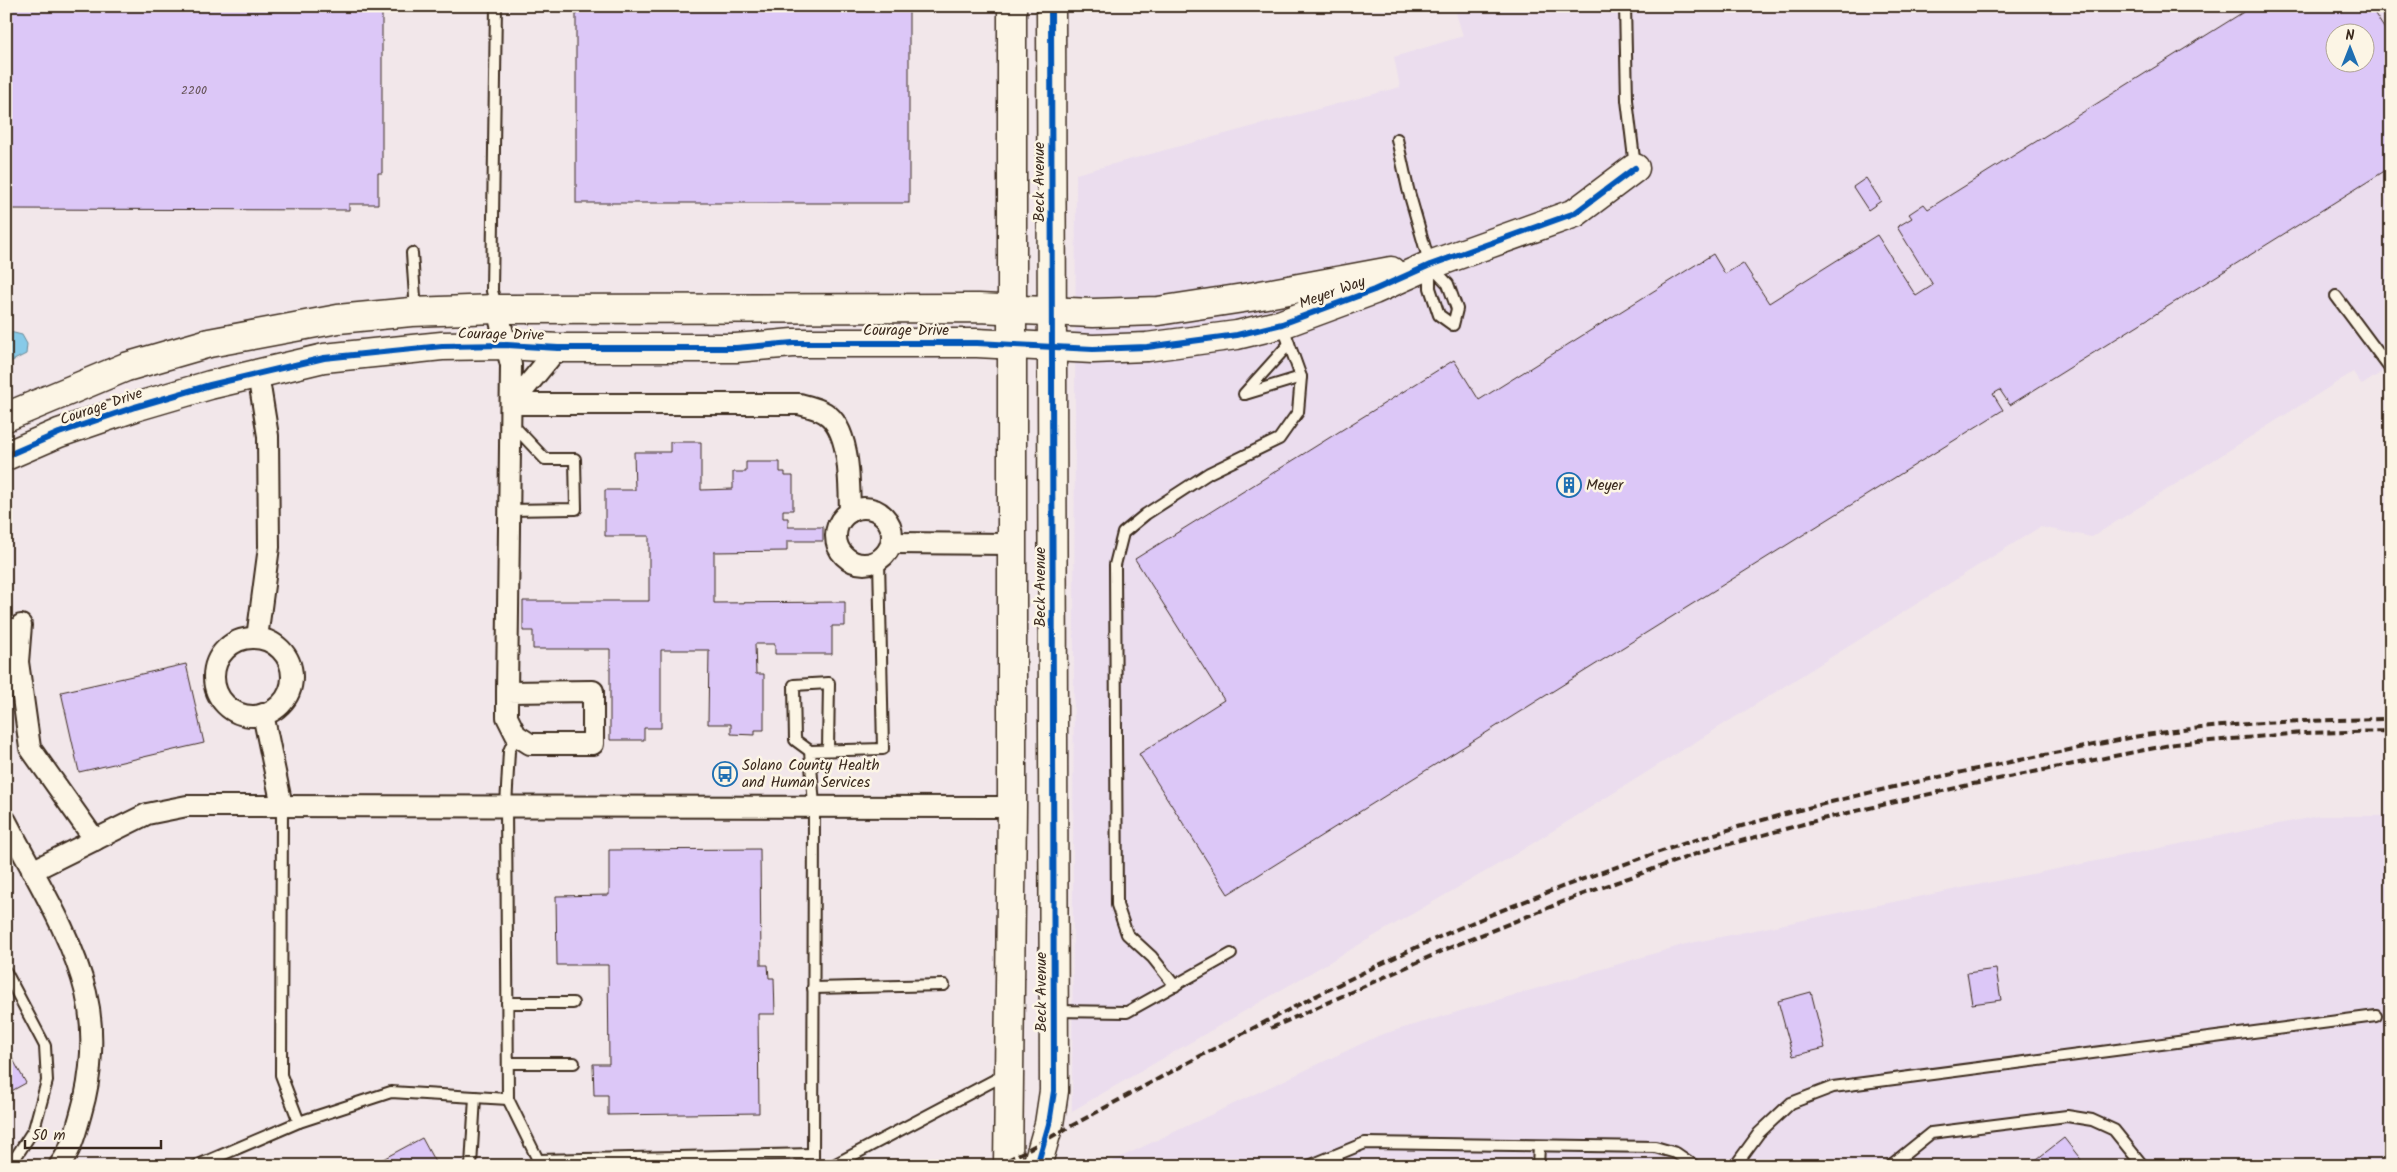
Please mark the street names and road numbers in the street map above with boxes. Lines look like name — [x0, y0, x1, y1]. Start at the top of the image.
street label: Beck Avenue — [1028, 142, 1052, 222]
street label: Meyer Way — [1296, 270, 1370, 316]
street label: Courage Drive — [863, 319, 949, 343]
street label: Courage Drive — [458, 322, 545, 348]
street label: Courage Drive — [57, 381, 146, 432]
street label: Beck Avenue — [1029, 547, 1053, 627]
street label: Beck Avenue — [1030, 952, 1054, 1032]

